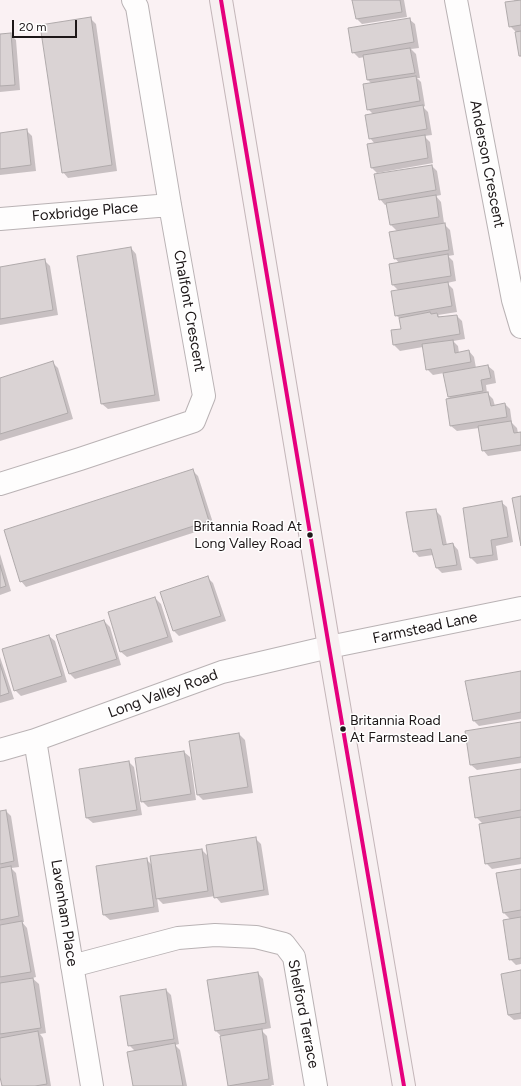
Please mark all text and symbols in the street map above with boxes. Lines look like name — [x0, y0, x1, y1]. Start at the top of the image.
scale bar — [14, 12, 79, 38]
text: 20 m — [19, 20, 47, 34]
street label: Anderson Crescent — [466, 99, 508, 229]
street label: Foxbridge Place — [31, 198, 139, 226]
street label: Chalfont Crescent — [169, 249, 209, 373]
place label: Britannia Road At Long Valley Road — [193, 519, 302, 552]
marker: Britannia Road At Long Valley Road — [305, 530, 315, 540]
street label: Farmstead Lane — [371, 608, 479, 648]
street label: Long Valley Road — [106, 666, 220, 722]
place label: Britannia Road At Farmstead Lane — [350, 713, 468, 746]
marker: Britannia Road At Farmstead Lane — [338, 724, 348, 734]
street label: Lavenham Place — [47, 858, 81, 968]
street label: Shelford Terrace — [284, 958, 322, 1070]

